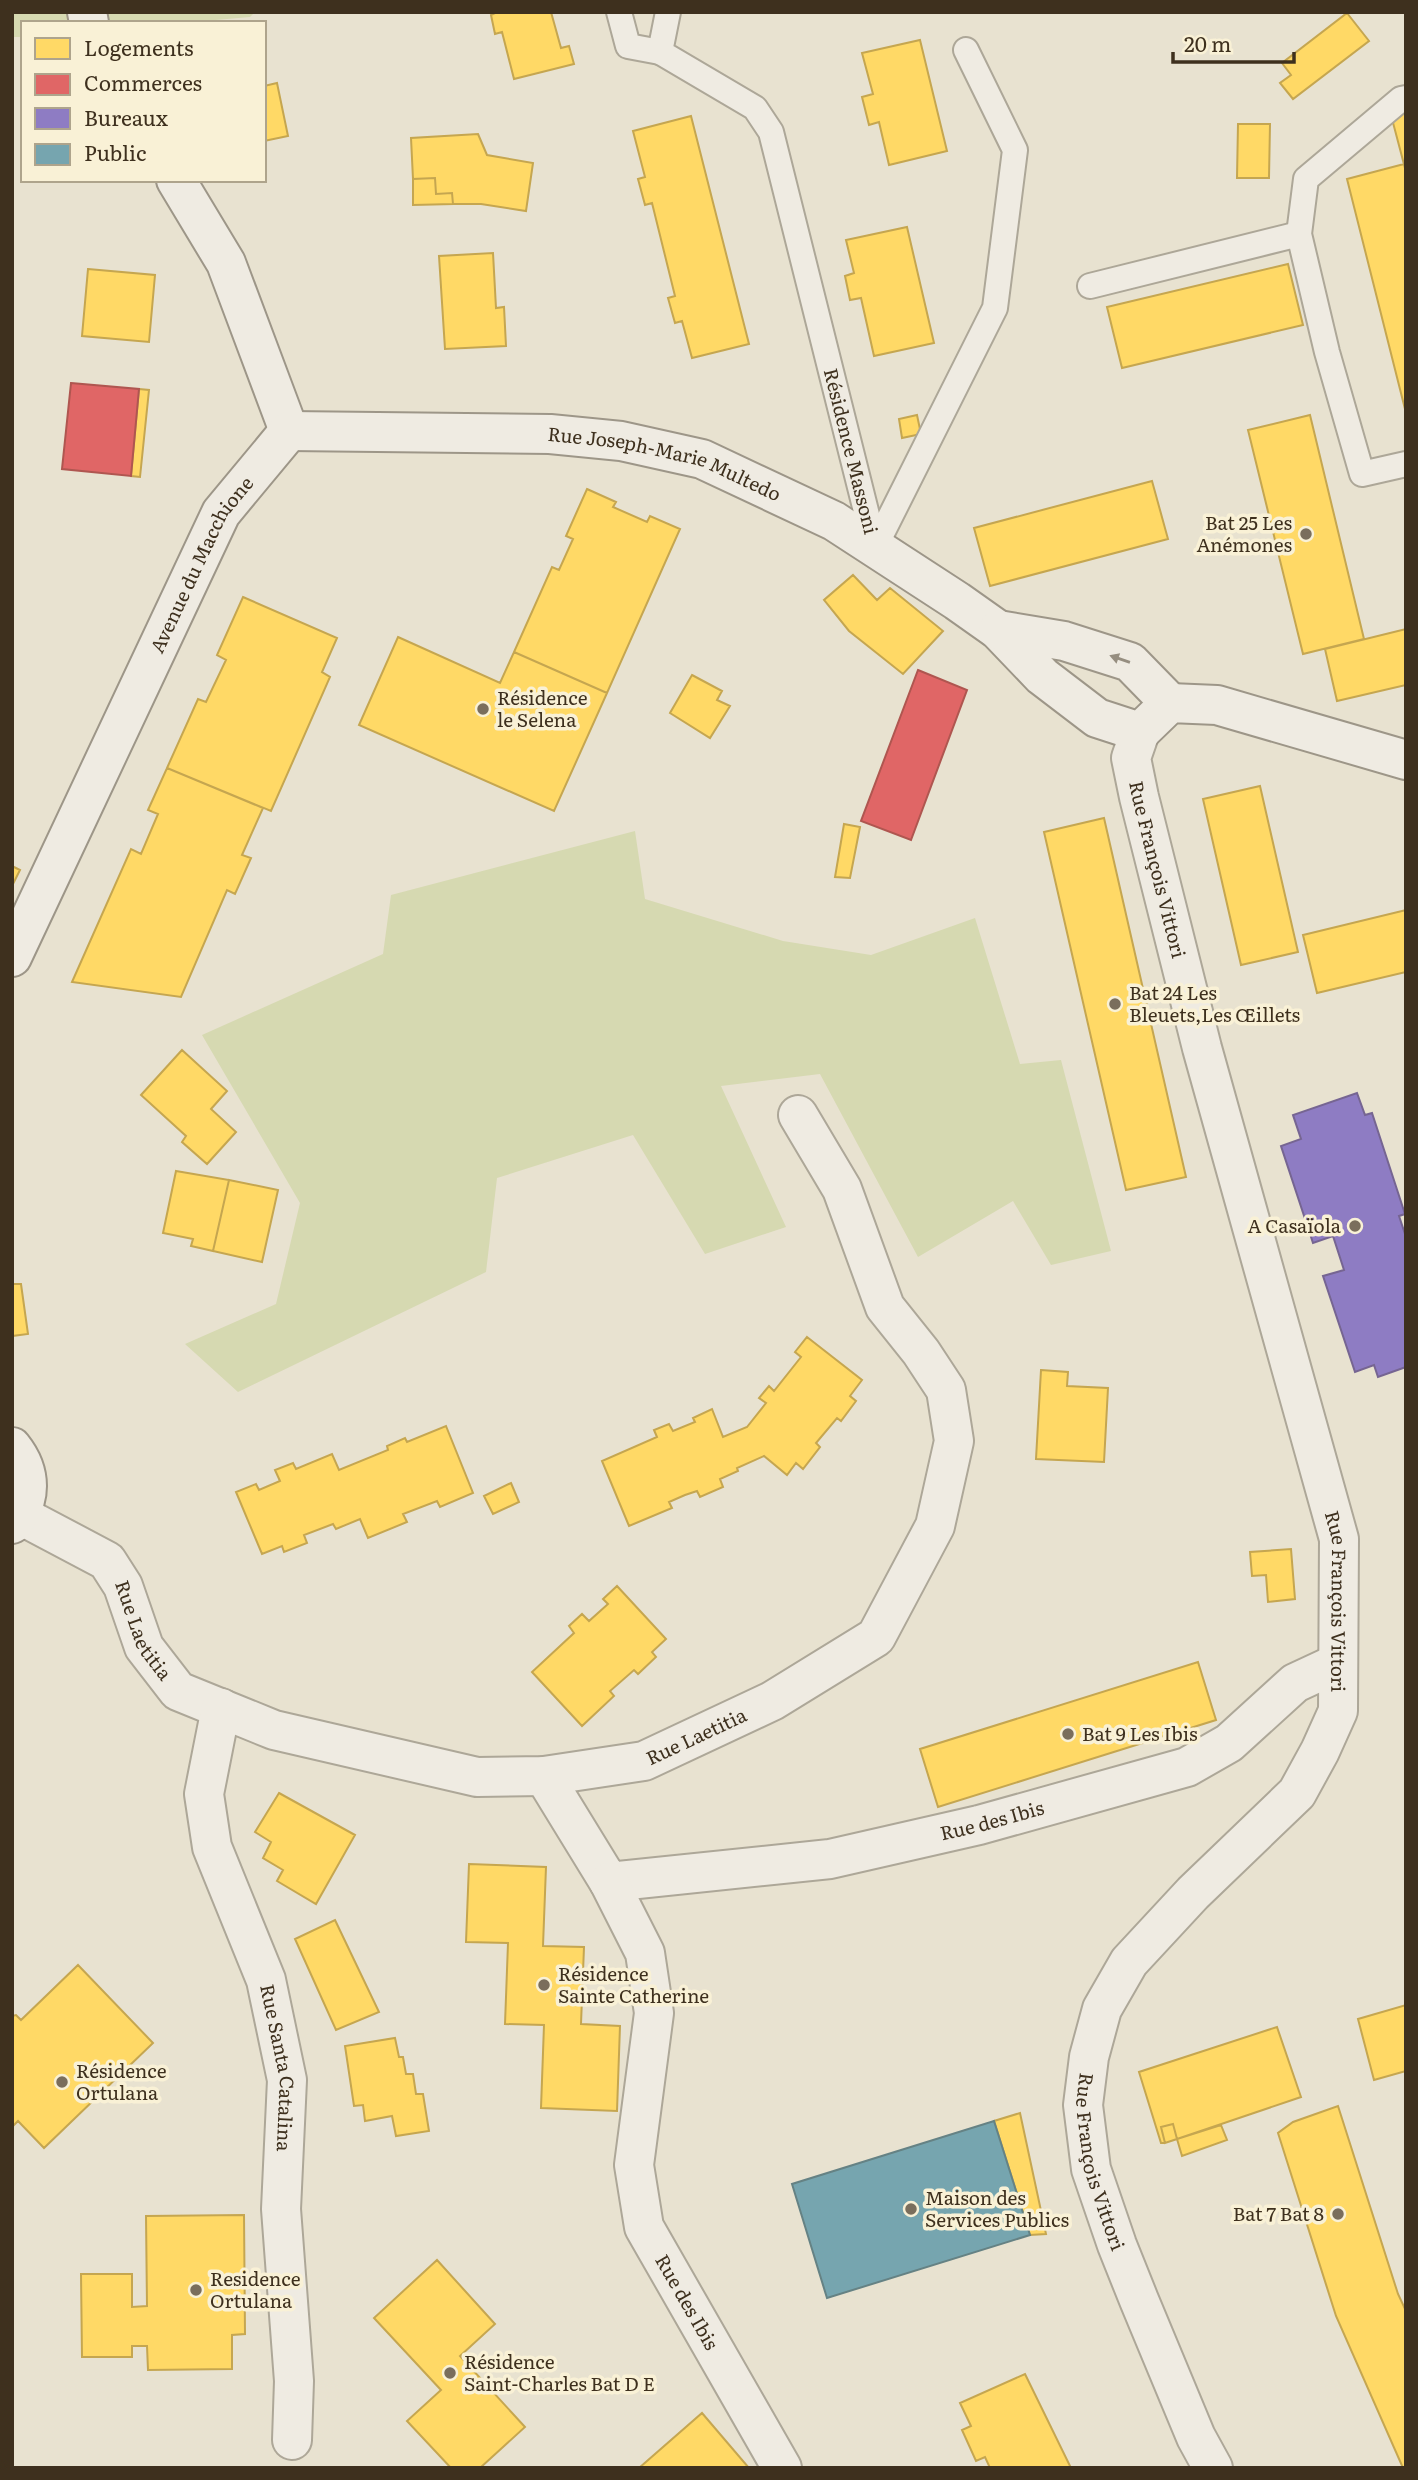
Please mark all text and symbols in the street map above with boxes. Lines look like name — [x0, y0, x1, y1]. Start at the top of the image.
legend — [21, 21, 266, 182]
scale bar — [1173, 21, 1294, 65]
text: 20 m — [1184, 27, 1231, 58]
text: Logements — [84, 31, 193, 62]
text: Commerces — [84, 66, 202, 97]
text: Bureaux — [84, 101, 168, 132]
text: Public — [84, 136, 146, 167]
street label: Résidence Massoni — [818, 365, 886, 537]
street label: Rue Joseph-Marie Multedo — [546, 419, 786, 507]
street label: Avenue du Macchione — [142, 469, 259, 657]
place label: Bat 25 Les Anémones — [1196, 508, 1292, 558]
marker: Bat 25 Les Anémones — [1298, 526, 1314, 542]
one-way arrow — [1109, 653, 1130, 664]
place label: Résidence le Selena — [497, 683, 588, 733]
marker: Résidence le Selena — [475, 701, 491, 717]
street label: Rue François Vittori — [1123, 778, 1194, 961]
place label: Bat 24 Les Bleuets,Les Œillets — [1129, 978, 1301, 1028]
marker: Bat 24 Les Bleuets,Les Œillets — [1107, 996, 1123, 1012]
place label: A Casaïola — [1247, 1211, 1342, 1239]
marker: A Casaïola — [1347, 1218, 1363, 1234]
street label: Rue François Vittori — [1319, 1507, 1354, 1692]
street label: Rue Laetitia — [109, 1576, 180, 1686]
street label: Rue Laetitia — [641, 1700, 751, 1771]
place label: Bat 9 Les Ibis — [1082, 1719, 1198, 1747]
marker: Bat 9 Les Ibis — [1060, 1726, 1076, 1742]
street label: Rue des Ibis — [937, 1792, 1047, 1846]
place label: Résidence Sainte Catherine — [558, 1959, 709, 2009]
marker: Résidence Sainte Catherine — [536, 1977, 552, 1993]
street label: Rue Santa Catalina — [254, 1981, 302, 2153]
place label: Résidence Ortulana — [76, 2056, 167, 2106]
street label: Rue François Vittori — [1070, 2071, 1133, 2254]
marker: Résidence Ortulana — [54, 2074, 70, 2090]
place label: Maison des Services Publics — [925, 2183, 1069, 2233]
place label: Bat 7 Bat 8 — [1233, 2199, 1324, 2227]
marker: Maison des Services Publics — [903, 2201, 919, 2217]
marker: Bat 7 Bat 8 — [1330, 2206, 1346, 2222]
street label: Rue des Ibis — [649, 2249, 727, 2355]
place label: Residence Ortulana — [210, 2264, 301, 2314]
marker: Residence Ortulana — [188, 2282, 204, 2298]
place label: Résidence Saint-Charles Bat D E — [464, 2347, 655, 2397]
marker: Résidence Saint-Charles Bat D E — [442, 2365, 458, 2381]

